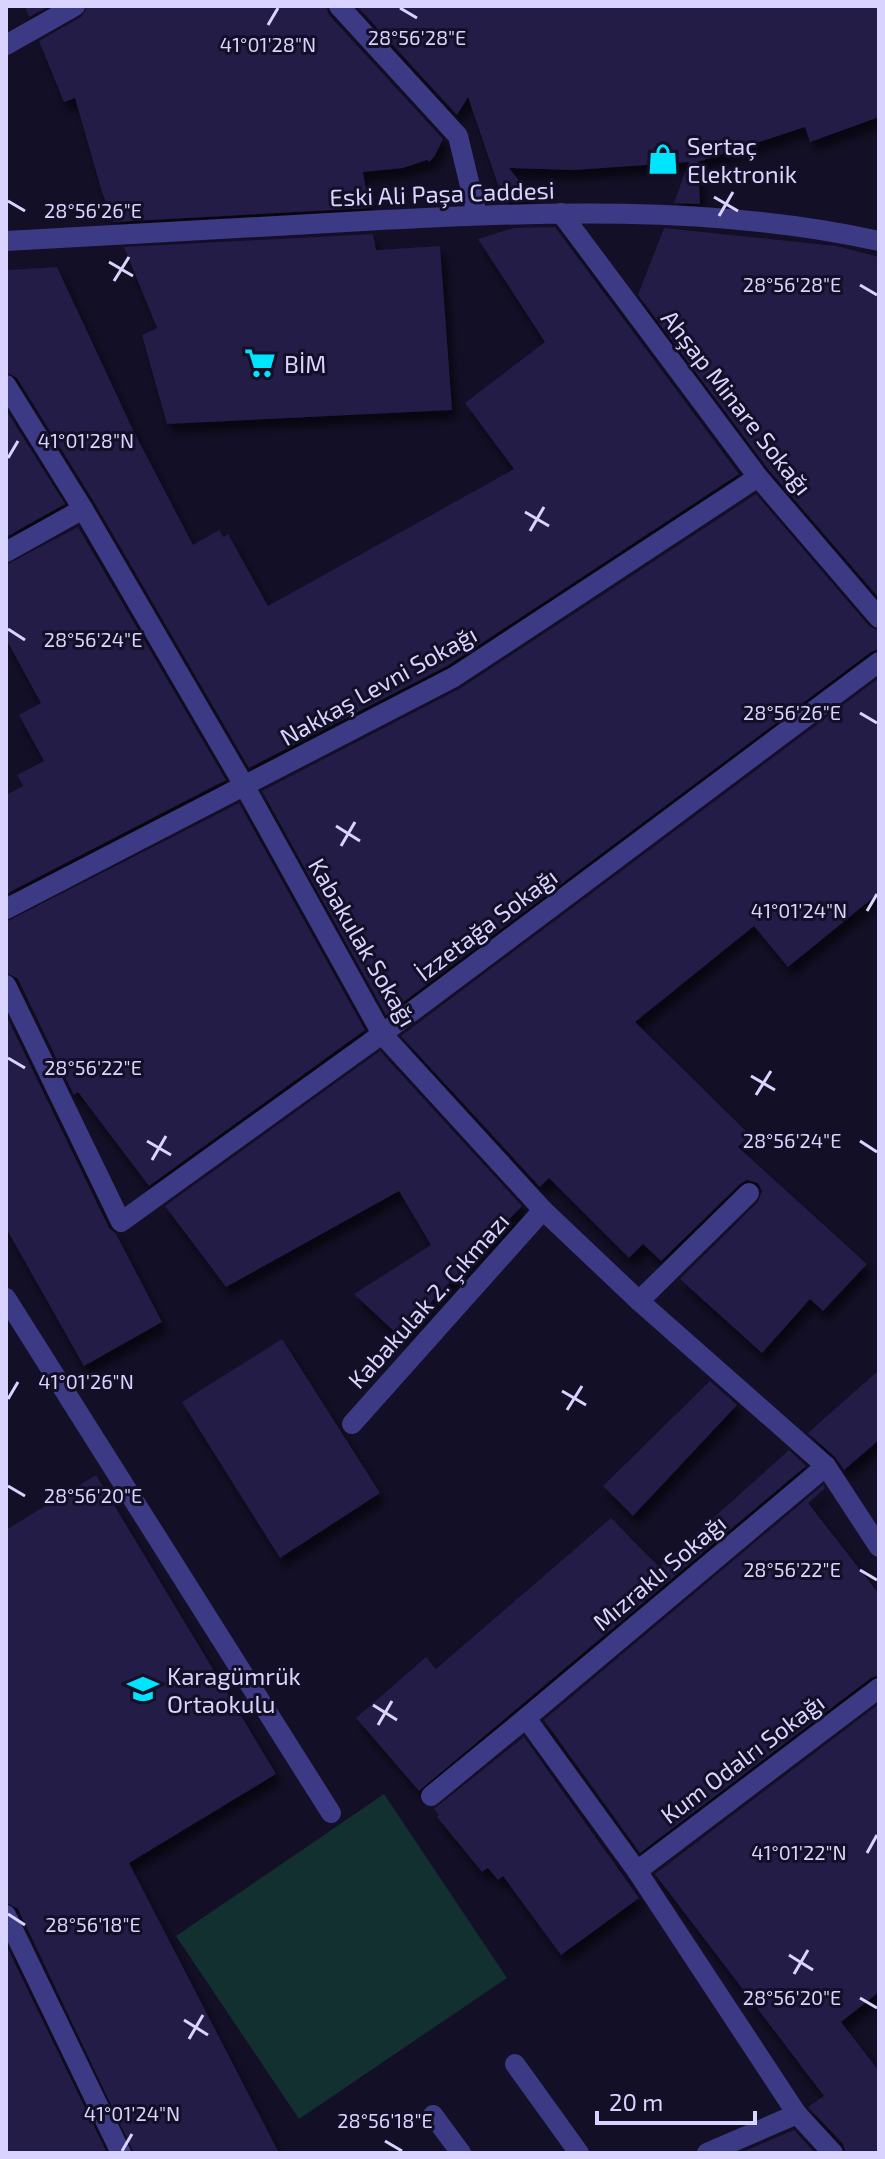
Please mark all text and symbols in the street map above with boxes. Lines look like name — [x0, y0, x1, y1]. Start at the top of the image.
text: 28°56'28"E — [368, 25, 466, 49]
text: 41°01'28"N — [220, 32, 316, 56]
place label: Sertaç Elektronik — [687, 131, 797, 188]
shop icon: Sertaç Elektronik — [646, 142, 680, 176]
street label: Eski Ali Paşa Caddesi — [329, 175, 555, 212]
text: 28°56'26"E — [44, 198, 142, 222]
text: 28°56'28"E — [743, 272, 841, 296]
street label: Ahşap Minare Sokağı — [655, 304, 818, 501]
supermarket icon: BİM — [243, 346, 277, 380]
place label: BİM — [284, 349, 326, 378]
text: 41°01'28"N — [38, 428, 134, 452]
street label: Nakkaş Levni Sokağı — [275, 619, 482, 752]
text: 28°56'24"E — [44, 627, 142, 651]
text: 28°56'26"E — [743, 700, 841, 724]
street label: Kabakulak Sokağı — [303, 853, 423, 1031]
street label: İzzetağa Sokağı — [410, 861, 562, 987]
text: 41°01'24"N — [751, 898, 847, 922]
text: 28°56'22"E — [44, 1055, 142, 1079]
text: 28°56'24"E — [743, 1128, 841, 1152]
street label: Kabakulak 2. Çıkmazı — [341, 1206, 515, 1394]
text: 41°01'26"N — [38, 1369, 134, 1393]
text: 28°56'20"E — [44, 1483, 142, 1507]
street label: Mızraklı Sokağı — [587, 1508, 731, 1636]
text: 28°56'22"E — [743, 1557, 841, 1581]
place label: Karagümrük Ortaokulu — [167, 1661, 301, 1718]
school or university icon: Karagümrük Ortaokulu — [126, 1672, 160, 1706]
street label: Kum Odalrı Sokağı — [655, 1687, 829, 1829]
text: 41°01'22"N — [751, 1840, 847, 1864]
text: 28°56'18"E — [45, 1912, 141, 1936]
text: 28°56'20"E — [743, 1985, 841, 2009]
scale bar — [597, 2075, 755, 2125]
text: 20 m — [609, 2087, 663, 2116]
text: 41°01'24"N — [84, 2101, 180, 2125]
text: 28°56'18"E — [337, 2108, 433, 2132]

